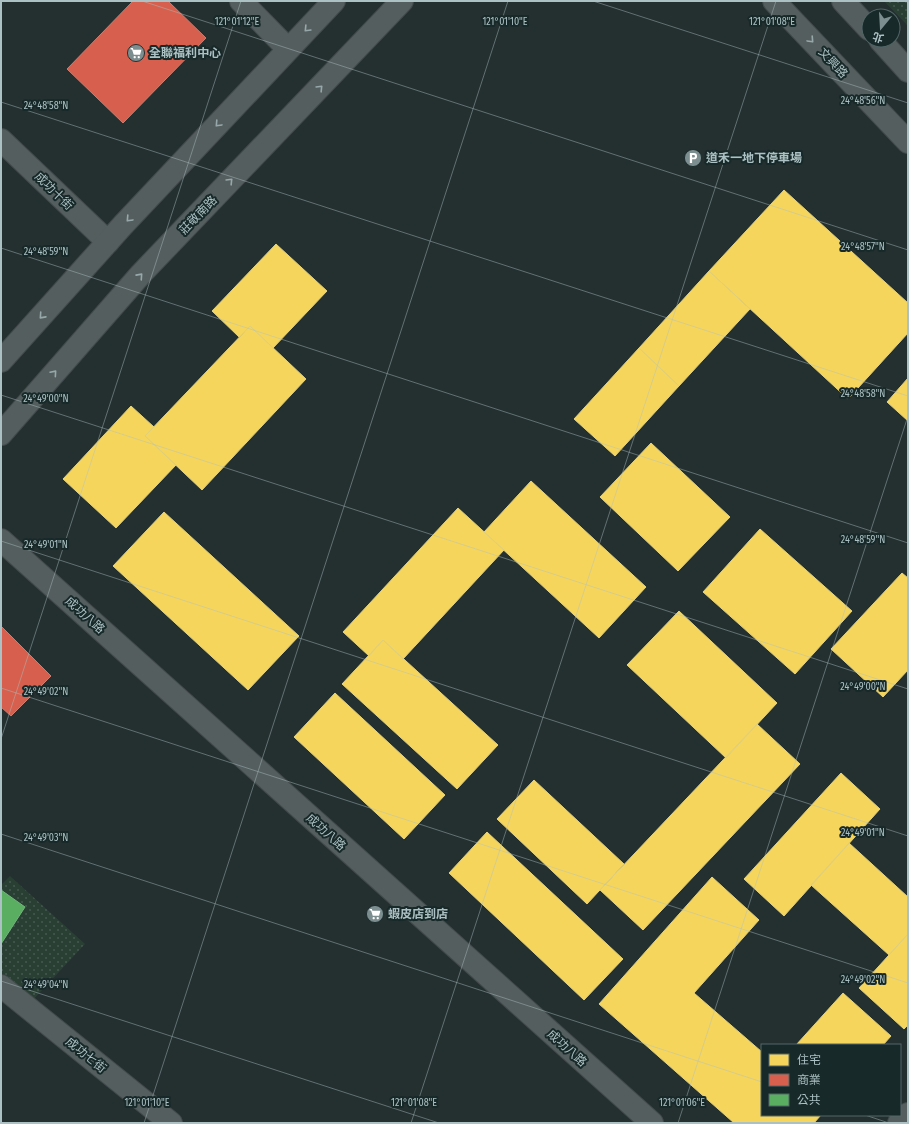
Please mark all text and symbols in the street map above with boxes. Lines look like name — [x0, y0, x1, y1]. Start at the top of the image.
north arrow — [861, 8, 901, 48]
text: 121°01'12"E — [215, 16, 259, 28]
text: 121°01'10"E — [482, 16, 528, 28]
text: 121°01'08"E — [749, 16, 795, 28]
one-way arrow — [304, 24, 311, 32]
text: 北 — [871, 29, 885, 45]
one-way arrow — [806, 35, 813, 42]
supermarket icon: 全聯福利中心 — [126, 43, 146, 63]
street label: 文興路 — [816, 45, 850, 81]
place label: 全聯福利中心 — [149, 46, 221, 60]
one-way arrow — [315, 85, 322, 92]
text: 24°48'56"N — [841, 95, 885, 107]
text: 24°48'58"N — [24, 100, 68, 112]
one-way arrow — [215, 119, 222, 127]
parking icon: 道禾一地下停車場 — [683, 148, 703, 168]
place label: 道禾一地下停車場 — [706, 151, 802, 165]
street label: 成功十街 — [32, 169, 76, 213]
one-way arrow — [225, 179, 232, 186]
street label: 莊敬南路 — [176, 193, 220, 237]
one-way arrow — [126, 214, 134, 222]
text: 24°48'57"N — [841, 241, 885, 253]
text: 24°48'59"N — [24, 246, 68, 258]
one-way arrow — [136, 273, 143, 280]
one-way arrow — [40, 311, 47, 318]
one-way arrow — [50, 370, 57, 378]
text: 24°48'58"N — [841, 388, 885, 400]
text: 24°49'00"N — [23, 393, 69, 405]
text: 24°48'59"N — [841, 534, 885, 546]
text: 24°49'01"N — [24, 539, 68, 551]
street label: 成功八路 — [62, 594, 108, 636]
text: 24°49'00"N — [840, 681, 886, 693]
text: 24°49'02"N — [24, 686, 68, 698]
street label: 成功八路 — [303, 811, 349, 853]
text: 24°49'01"N — [841, 827, 885, 839]
text: 24°49'03"N — [24, 832, 68, 844]
supermarket icon: 蝦皮店到店 — [365, 904, 385, 924]
place label: 蝦皮店到店 — [388, 907, 448, 921]
text: 24°49'02"N — [841, 974, 885, 986]
text: 24°49'04"N — [24, 979, 68, 991]
street label: 成功八路 — [544, 1027, 590, 1069]
street label: 成功七街 — [63, 1034, 109, 1076]
legend — [761, 1044, 901, 1116]
text: 住宅 — [797, 1053, 821, 1067]
text: 商業 — [797, 1073, 821, 1087]
text: 公共 — [797, 1093, 821, 1107]
text: 121°01'10"E — [124, 1097, 170, 1109]
text: 121°01'08"E — [391, 1097, 437, 1109]
text: 121°01'06"E — [659, 1097, 705, 1109]

